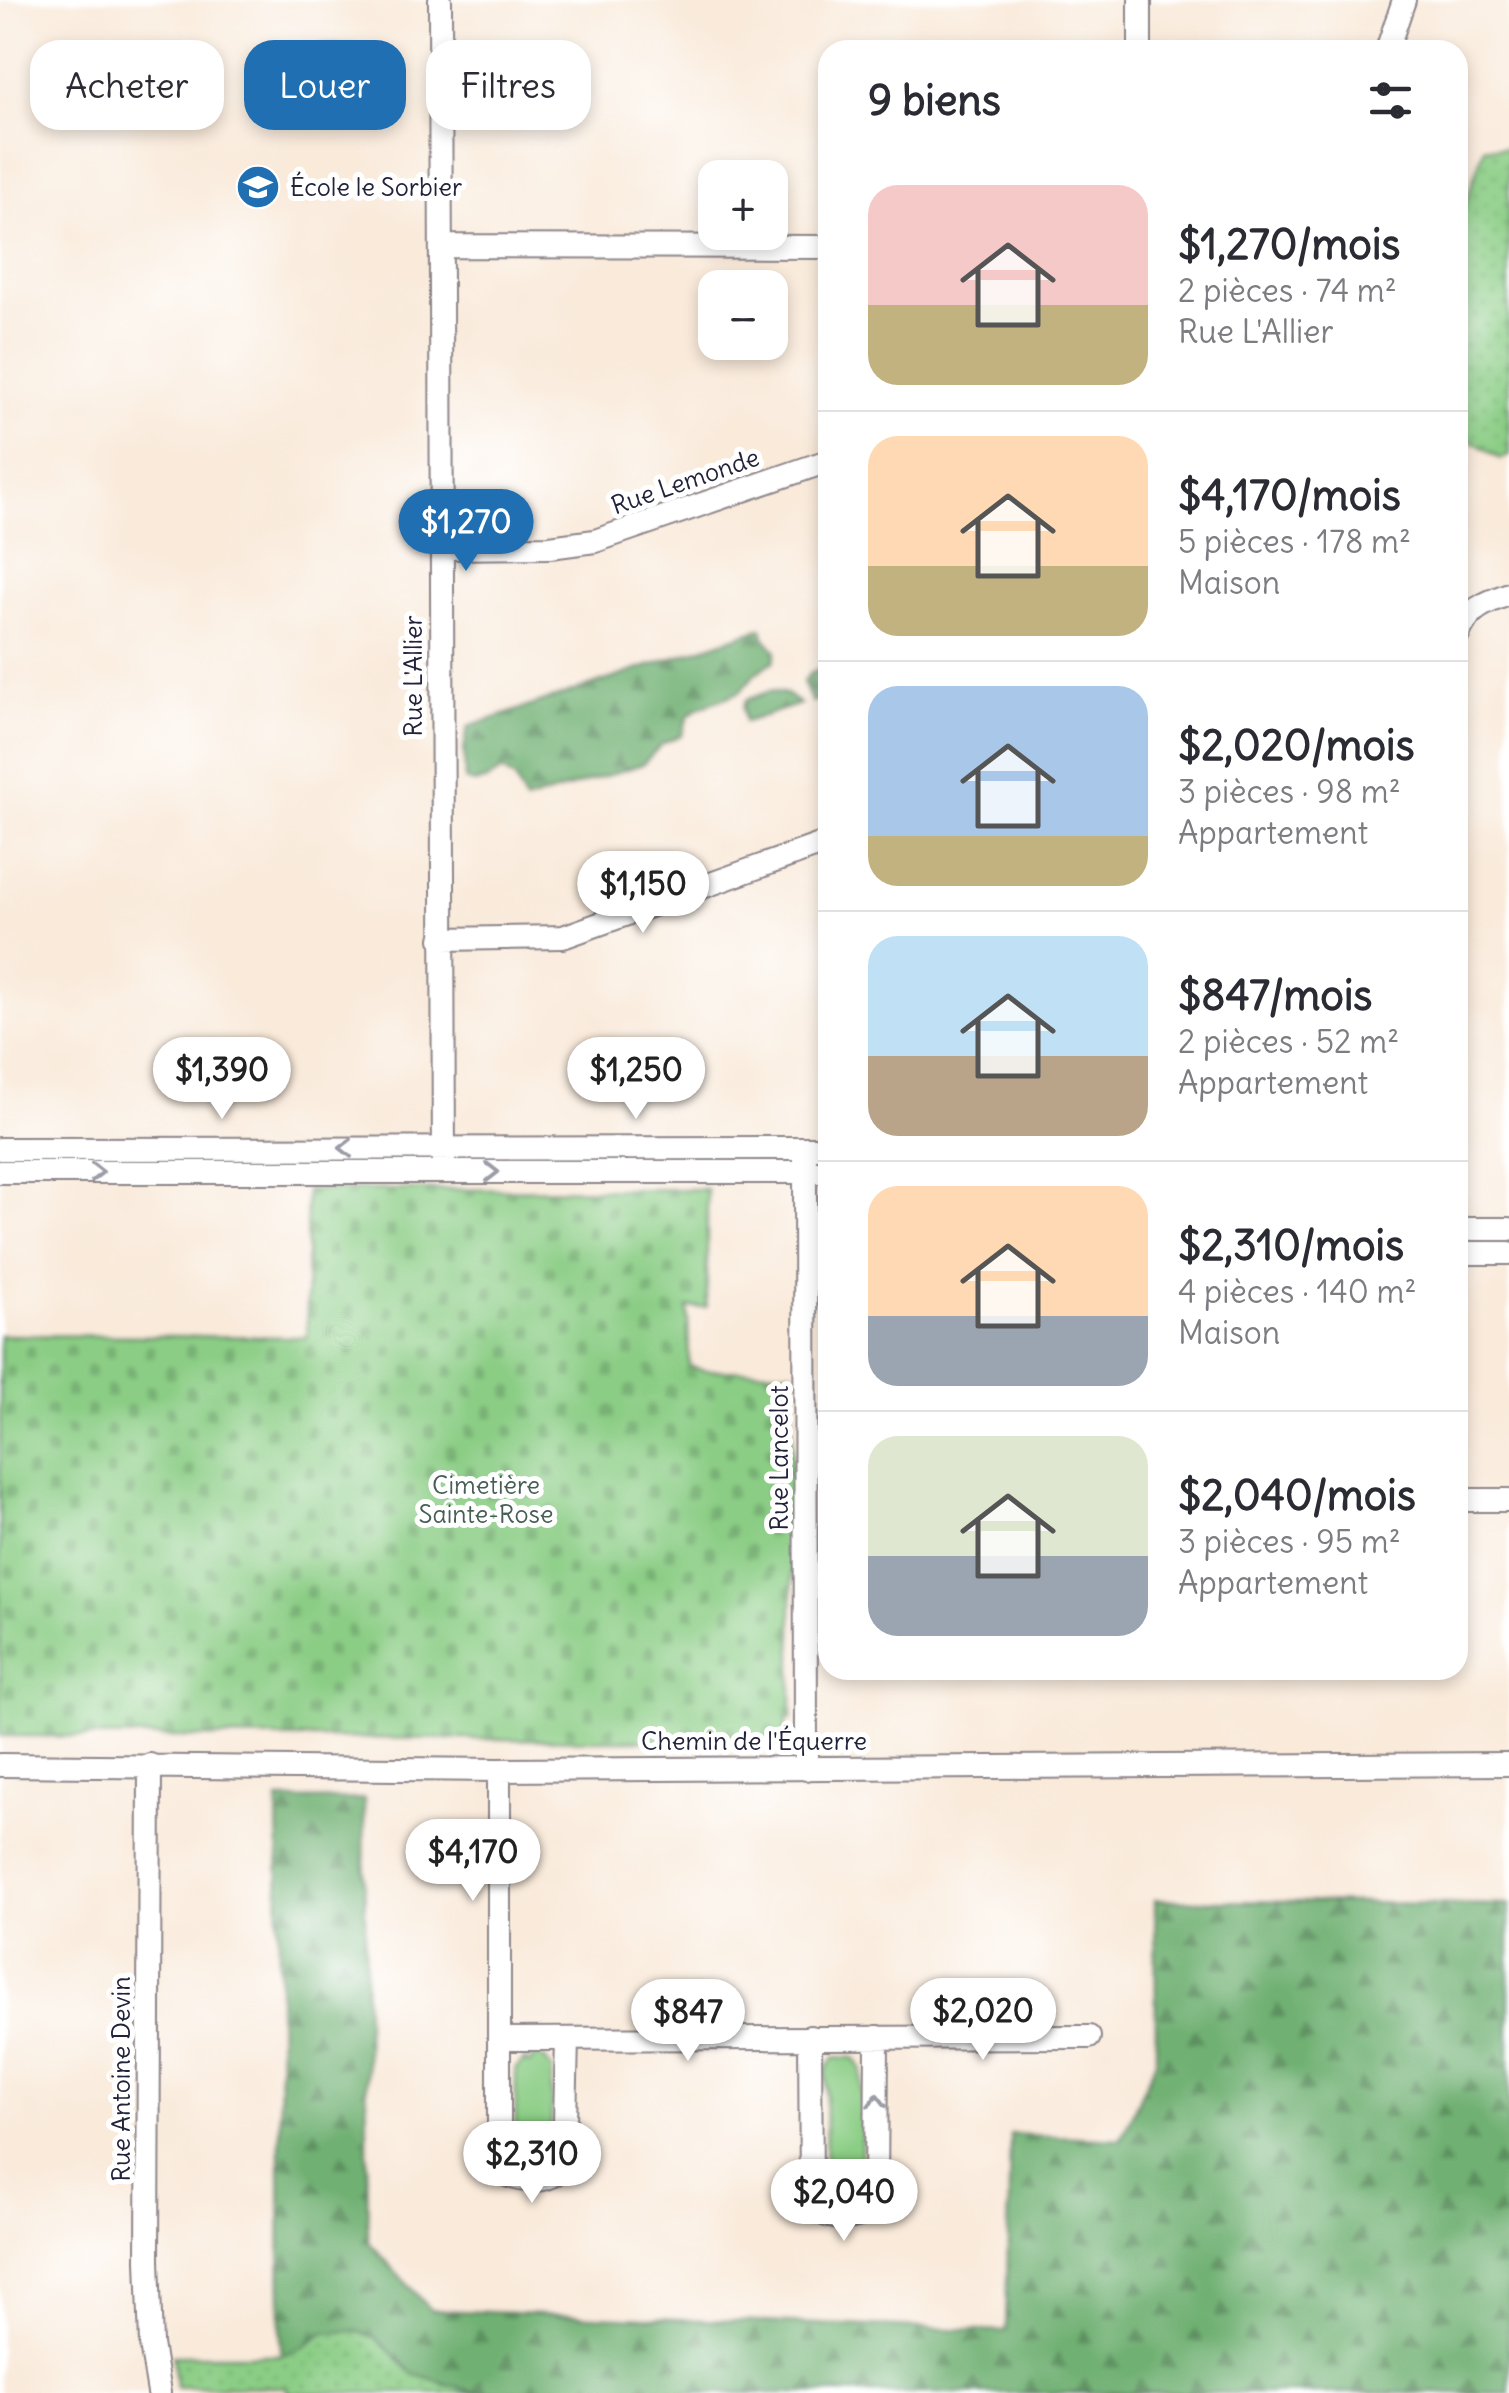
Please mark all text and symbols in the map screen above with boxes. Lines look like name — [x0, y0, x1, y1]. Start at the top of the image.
chip: Acheter — [30, 40, 224, 130]
chip: Louer — [244, 40, 406, 130]
chip: Filtres — [426, 40, 591, 130]
icon: filters — [1363, 73, 1418, 128]
text: 9 biens — [868, 74, 1001, 126]
map controls — [698, 160, 788, 360]
button: + — [698, 160, 788, 250]
school or university icon: École le Sorbier — [235, 164, 281, 210]
place label: École le Sorbier — [290, 171, 462, 203]
text: $1,270/mois — [1178, 218, 1400, 270]
icon: home — [948, 225, 1068, 345]
button: − — [698, 270, 788, 360]
text: 2 pièces · 74 m² — [1178, 270, 1397, 311]
text: Rue L'Allier — [1178, 311, 1334, 352]
street label: Rue Lemonde — [607, 441, 763, 521]
text: $4,170/mois — [1178, 469, 1401, 521]
icon: home — [948, 476, 1068, 596]
pin: $1,270 — [385, 489, 547, 574]
text: $1,270 — [421, 501, 511, 542]
text: 5 pièces · 178 m² — [1178, 521, 1411, 562]
text: Maison — [1178, 562, 1280, 603]
street label: Rue L'Allier — [397, 615, 429, 737]
text: $2,020/mois — [1178, 719, 1415, 771]
icon: home — [948, 726, 1068, 846]
text: 3 pièces · 98 m² — [1178, 771, 1401, 812]
text: Appartement — [1178, 812, 1368, 853]
pin: $1,150 — [562, 851, 724, 936]
text: $1,150 — [599, 863, 687, 904]
text: $847/mois — [1178, 969, 1372, 1021]
icon: home — [948, 976, 1068, 1096]
text: 2 pièces · 52 m² — [1178, 1021, 1399, 1062]
pin: $1,390 — [141, 1037, 303, 1122]
pin: $1,250 — [555, 1037, 717, 1122]
text: $1,390 — [175, 1049, 269, 1090]
text: $1,250 — [589, 1049, 683, 1090]
text: Appartement — [1178, 1062, 1368, 1103]
one-way arrow — [338, 1137, 354, 1159]
one-way arrow — [90, 1161, 106, 1183]
one-way arrow — [486, 1161, 501, 1183]
text: $2,310/mois — [1178, 1219, 1404, 1271]
icon: home — [948, 1226, 1068, 1346]
text: 4 pièces · 140 m² — [1178, 1271, 1417, 1312]
text: Maison — [1178, 1312, 1280, 1353]
street label: Rue Lancelot — [763, 1385, 795, 1531]
park label: Cimetière Sainte-Rose — [419, 1469, 553, 1530]
text: $2,040/mois — [1178, 1469, 1416, 1521]
icon: home — [948, 1476, 1068, 1596]
text: 3 pièces · 95 m² — [1178, 1521, 1401, 1562]
text: Appartement — [1178, 1562, 1368, 1603]
street label: Chemin de l'Équerre — [641, 1725, 867, 1757]
pin: $4,170 — [392, 1819, 554, 1904]
text: $4,170 — [427, 1831, 519, 1872]
street label: Rue Antoine Devin — [105, 1976, 137, 2182]
pin: $2,020 — [902, 1978, 1064, 2063]
pin: $847 — [629, 1979, 747, 2064]
text: $2,020 — [932, 1990, 1034, 2031]
text: $847 — [653, 1991, 723, 2032]
one-way arrow — [866, 2092, 888, 2108]
pin: $2,310 — [451, 2121, 613, 2206]
text: $2,310 — [485, 2133, 579, 2174]
pin: $2,040 — [763, 2159, 925, 2244]
text: $2,040 — [793, 2171, 895, 2212]

